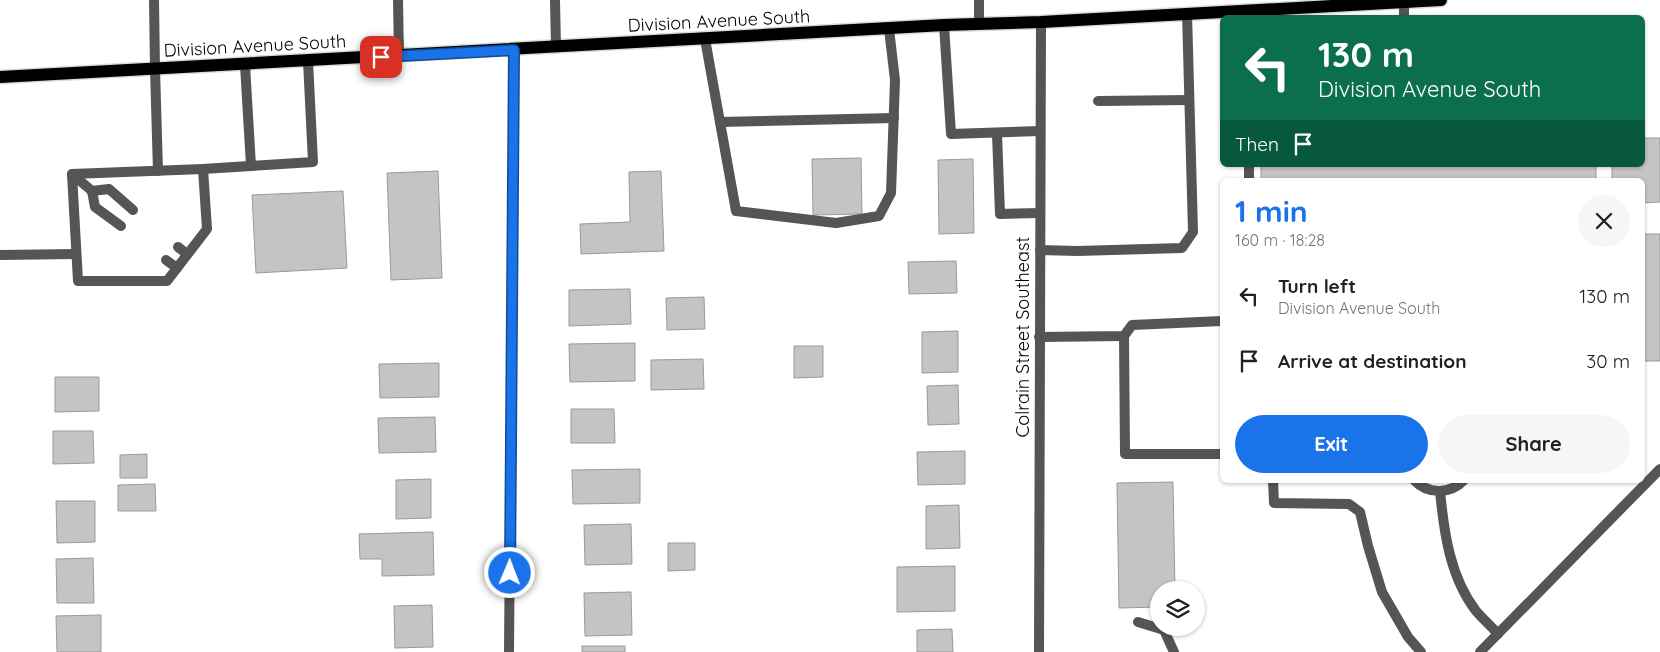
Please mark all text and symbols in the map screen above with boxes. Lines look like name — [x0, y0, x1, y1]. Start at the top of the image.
street label: Division Avenue South — [627, 4, 811, 37]
street label: Division Avenue South — [163, 29, 347, 62]
text: 130 m — [1318, 32, 1414, 76]
icon: left — [1235, 35, 1300, 100]
pin — [360, 36, 402, 78]
icon: arrive — [367, 43, 395, 71]
text: Division Avenue South — [1318, 75, 1541, 103]
icon: arrive — [1289, 130, 1317, 158]
text: Then — [1235, 132, 1279, 156]
text: 1 min — [1235, 192, 1308, 230]
button: close — [1578, 195, 1630, 247]
text: 160 m · 18:28 — [1235, 230, 1325, 250]
street label: Colrain Street Southeast — [1011, 237, 1034, 437]
text: Turn left — [1278, 274, 1356, 298]
icon: left — [1235, 282, 1263, 310]
text: 130 m — [1579, 284, 1630, 308]
text: Division Avenue South — [1278, 298, 1440, 318]
icon: arrive — [1235, 347, 1263, 375]
text: Arrive at destination — [1278, 349, 1467, 373]
text: 30 m — [1586, 349, 1630, 373]
button: Exit — [1235, 415, 1428, 473]
button: Share — [1438, 415, 1630, 473]
position arrow — [483, 546, 535, 598]
map controls — [1150, 581, 1205, 636]
button: layers — [1150, 581, 1205, 636]

